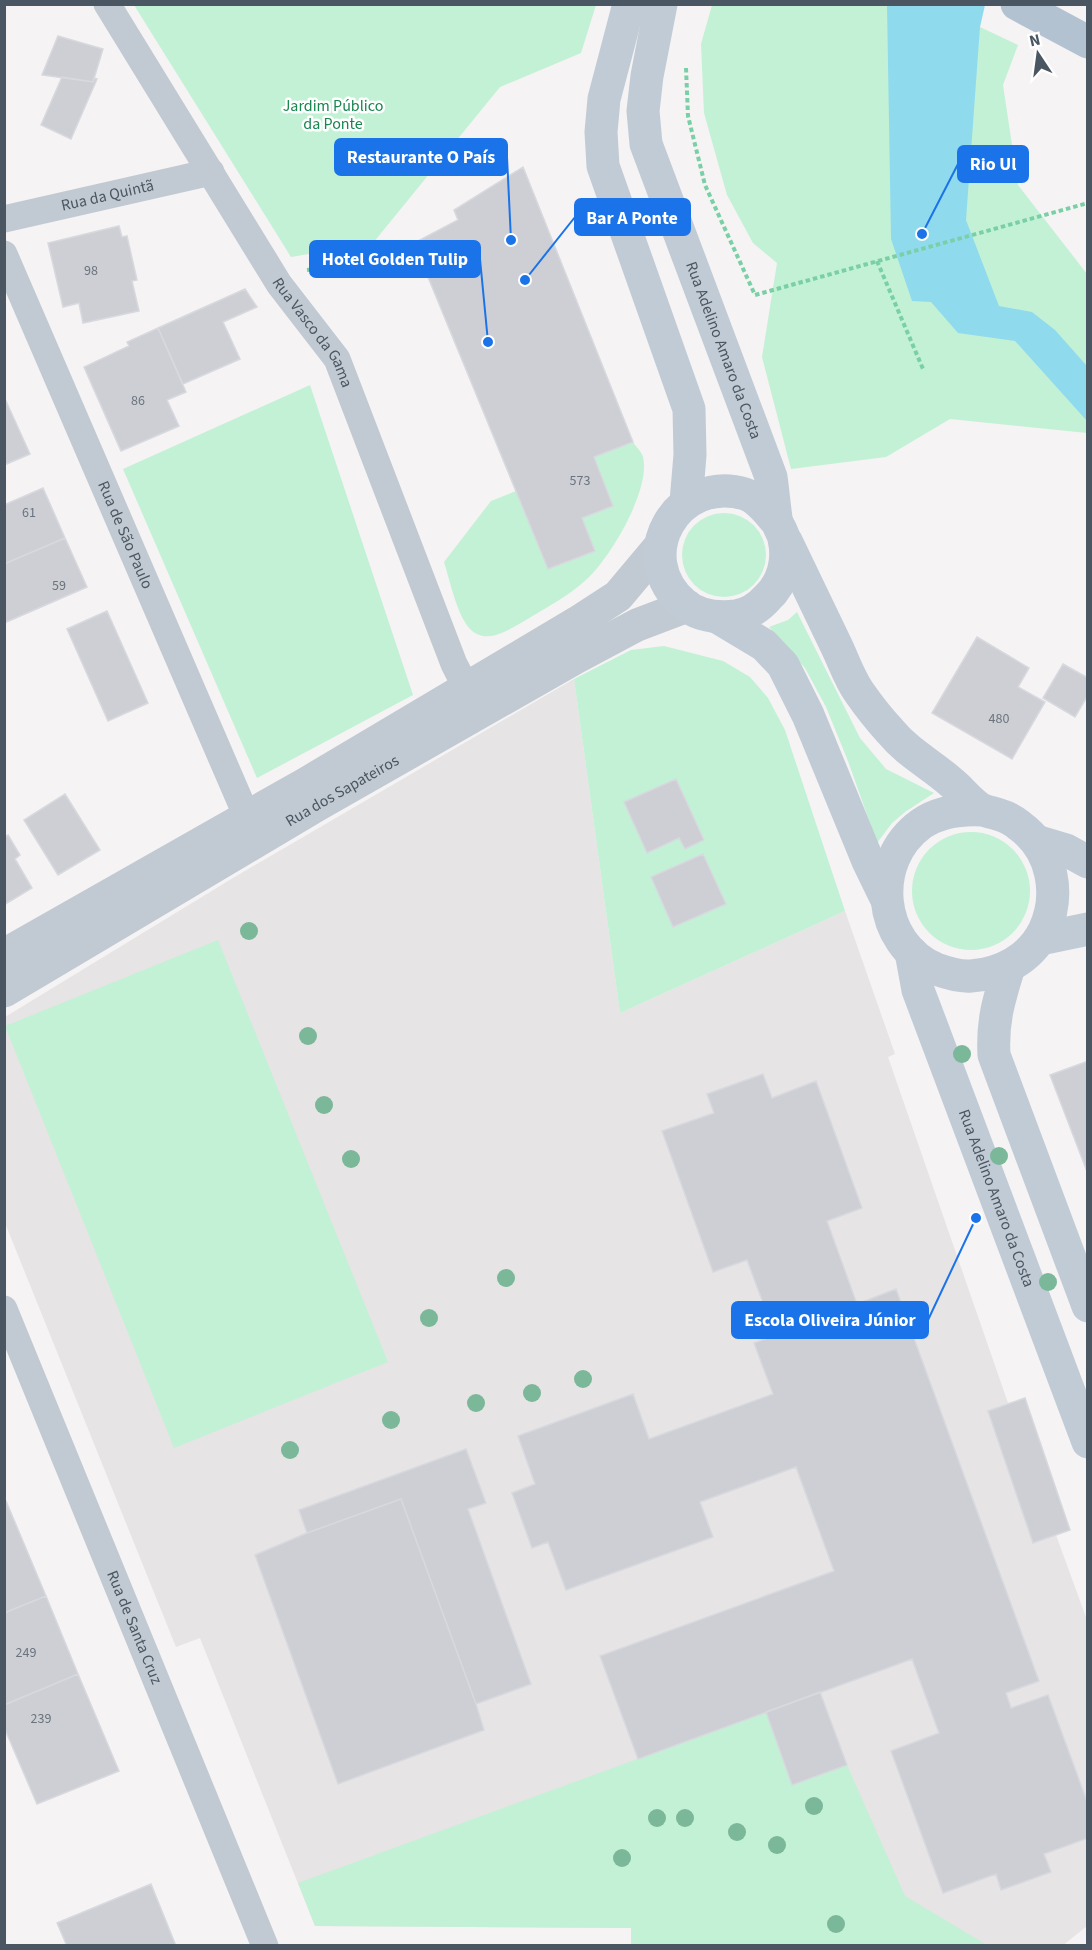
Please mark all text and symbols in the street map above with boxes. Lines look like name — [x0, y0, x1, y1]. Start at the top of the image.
north arrow — [1008, 24, 1068, 84]
text: N — [1027, 28, 1043, 52]
park label: Jardim Público da Ponte — [283, 95, 383, 135]
callout: Restaurante O País — [335, 139, 507, 175]
text: Restaurante O País — [347, 145, 495, 170]
callout: Rio Ul — [958, 146, 1028, 182]
text: Rio Ul — [970, 152, 1016, 177]
street label: Rua da Quintã — [59, 174, 156, 217]
callout: Bar A Ponte — [575, 199, 690, 235]
text: Bar A Ponte — [586, 206, 678, 231]
callout: Hotel Golden Tulip — [310, 241, 480, 277]
text: Hotel Golden Tulip — [322, 247, 468, 272]
street label: Rua Adelino Amaro da Costa — [680, 258, 767, 442]
house number: 98 — [84, 261, 98, 281]
street label: Rua Vasco da Gama — [267, 273, 358, 391]
house number: 86 — [131, 391, 145, 411]
house number: 573 — [570, 471, 590, 491]
street label: Rua de São Paulo — [92, 478, 158, 592]
house number: 61 — [22, 503, 36, 523]
house number: 59 — [52, 576, 66, 596]
house number: 480 — [989, 709, 1009, 729]
street label: Rua dos Sapateiros — [281, 749, 403, 832]
street label: Rua Adelino Amaro da Costa — [953, 1106, 1040, 1290]
callout: Escola Oliveira Júnior — [732, 1302, 928, 1338]
text: Escola Oliveira Júnior — [744, 1308, 917, 1333]
street label: Rua de Santa Cruz — [101, 1567, 168, 1688]
house number: 249 — [16, 1643, 36, 1663]
house number: 239 — [31, 1709, 51, 1729]

